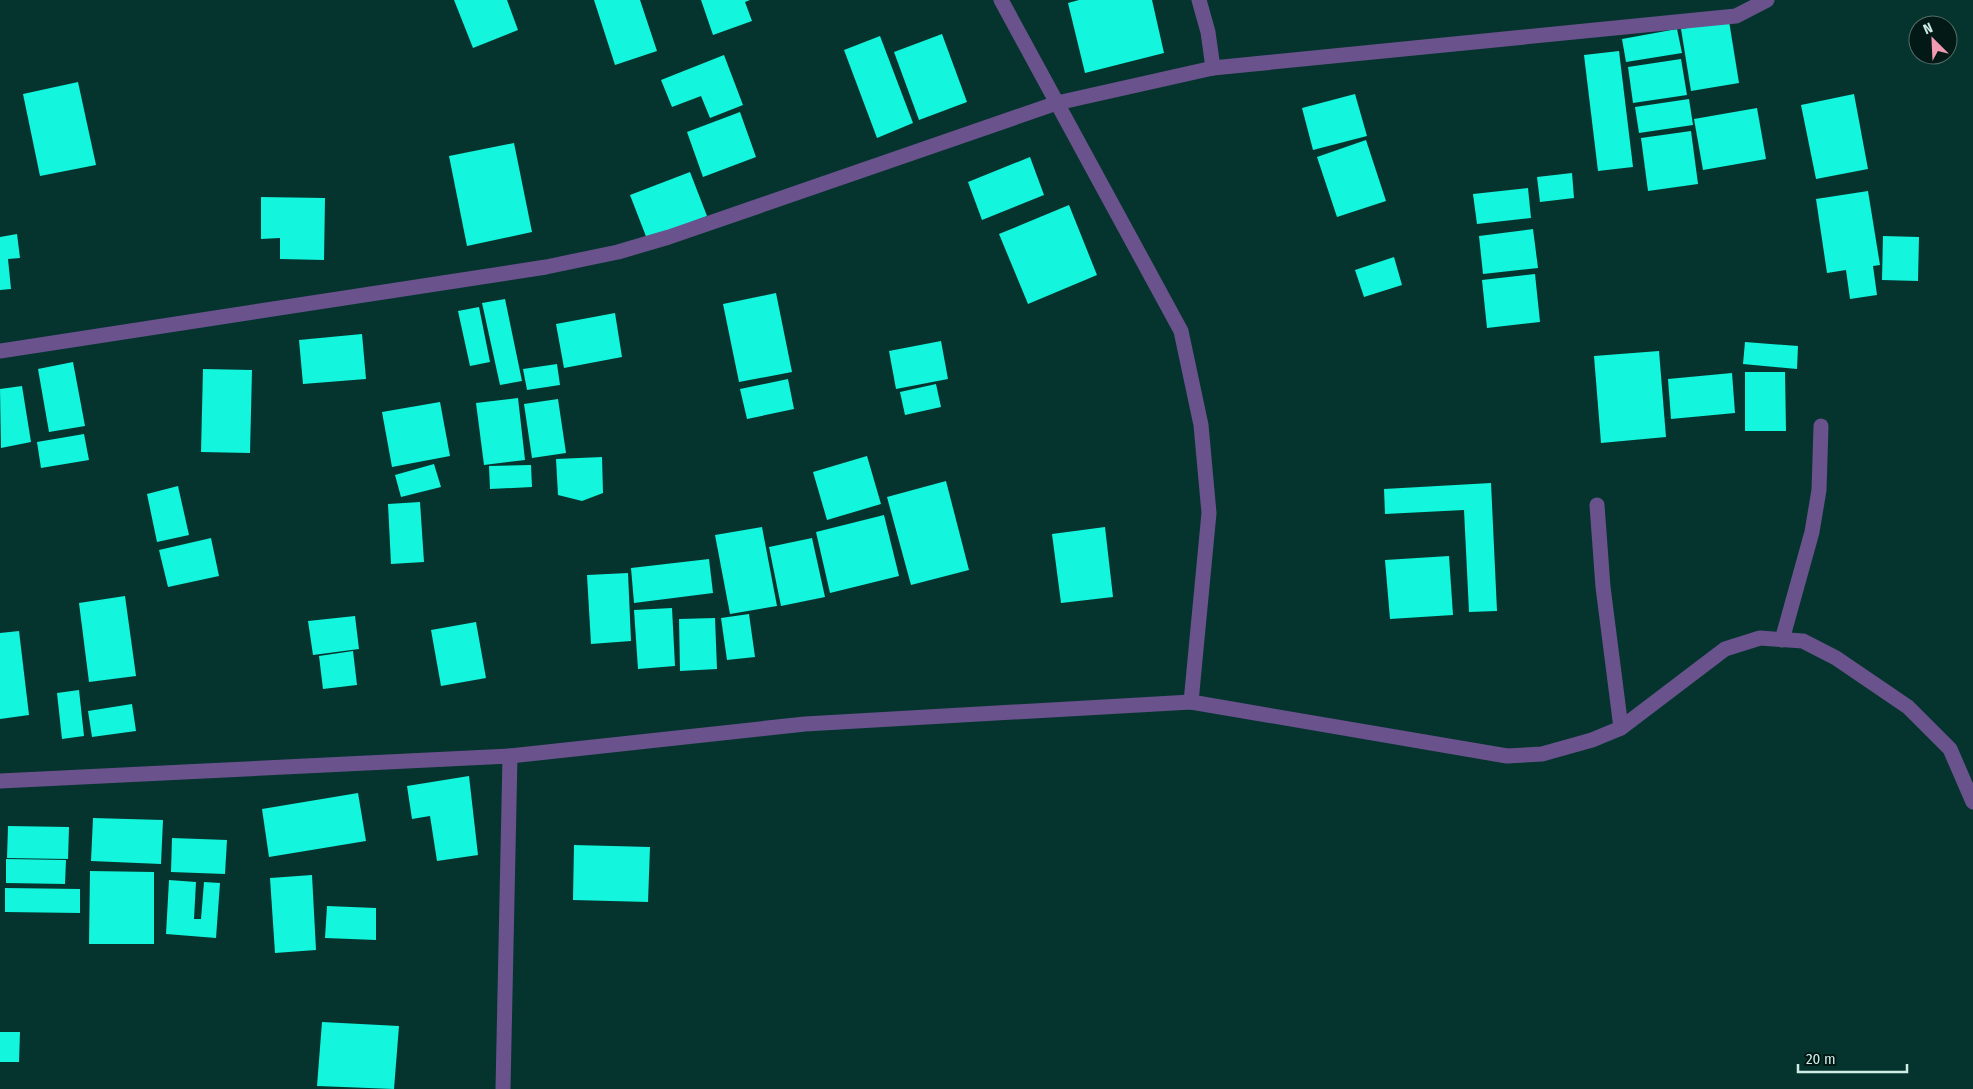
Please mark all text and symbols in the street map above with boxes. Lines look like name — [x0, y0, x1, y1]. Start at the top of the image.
north arrow — [1908, 15, 1958, 65]
text: N — [1921, 19, 1935, 38]
scale bar — [1798, 1042, 1907, 1074]
text: 20 m — [1806, 1050, 1836, 1068]

